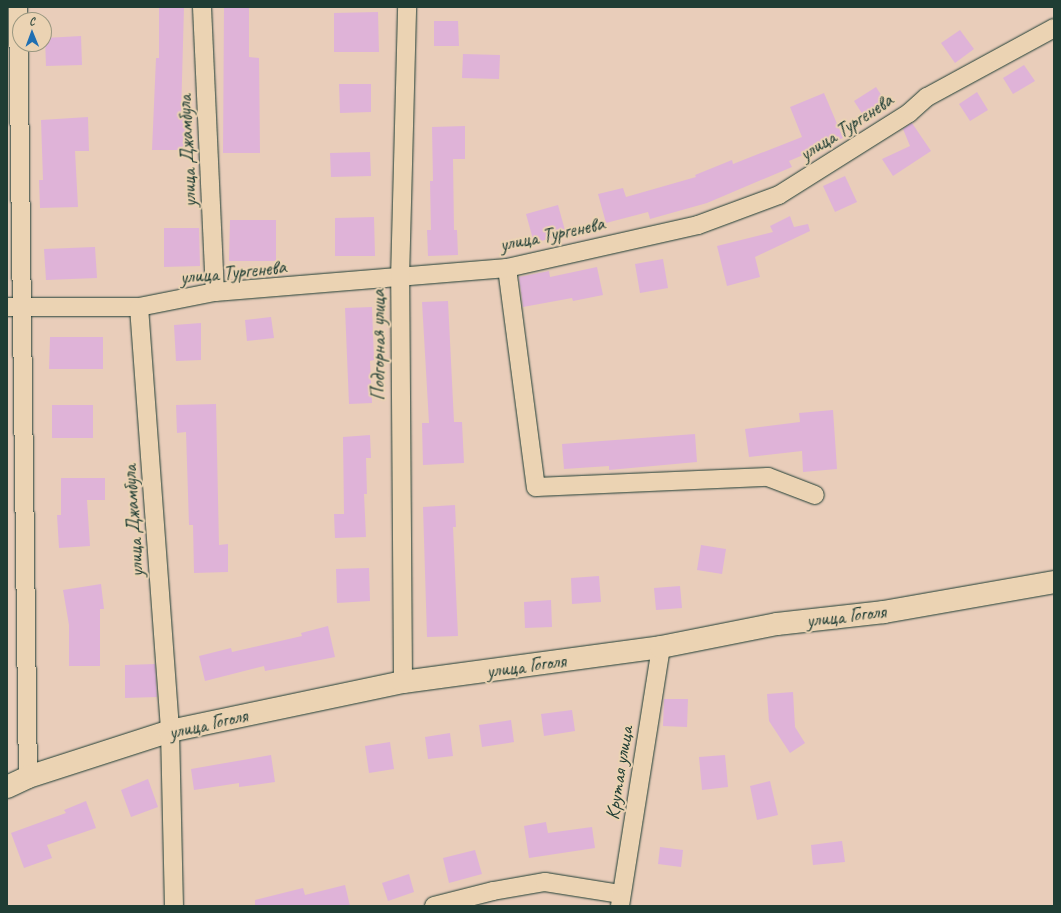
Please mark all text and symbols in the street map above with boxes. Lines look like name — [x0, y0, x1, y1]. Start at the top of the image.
north arrow — [12, 12, 52, 52]
text: С — [29, 14, 35, 28]
street label: улица Тургенева — [795, 88, 897, 166]
street label: улица Джамбула — [172, 92, 202, 210]
street label: улица Тургенева — [497, 211, 607, 257]
street label: улица Тургенева — [179, 254, 287, 290]
street label: Подгорная улица — [366, 289, 390, 401]
street label: улица Джамбула — [117, 462, 149, 580]
street label: улица Гоголя — [805, 599, 887, 633]
street label: улица Гоголя — [485, 649, 567, 683]
street label: улица Гоголя — [167, 703, 249, 745]
street label: Крутая улица — [600, 725, 638, 821]

